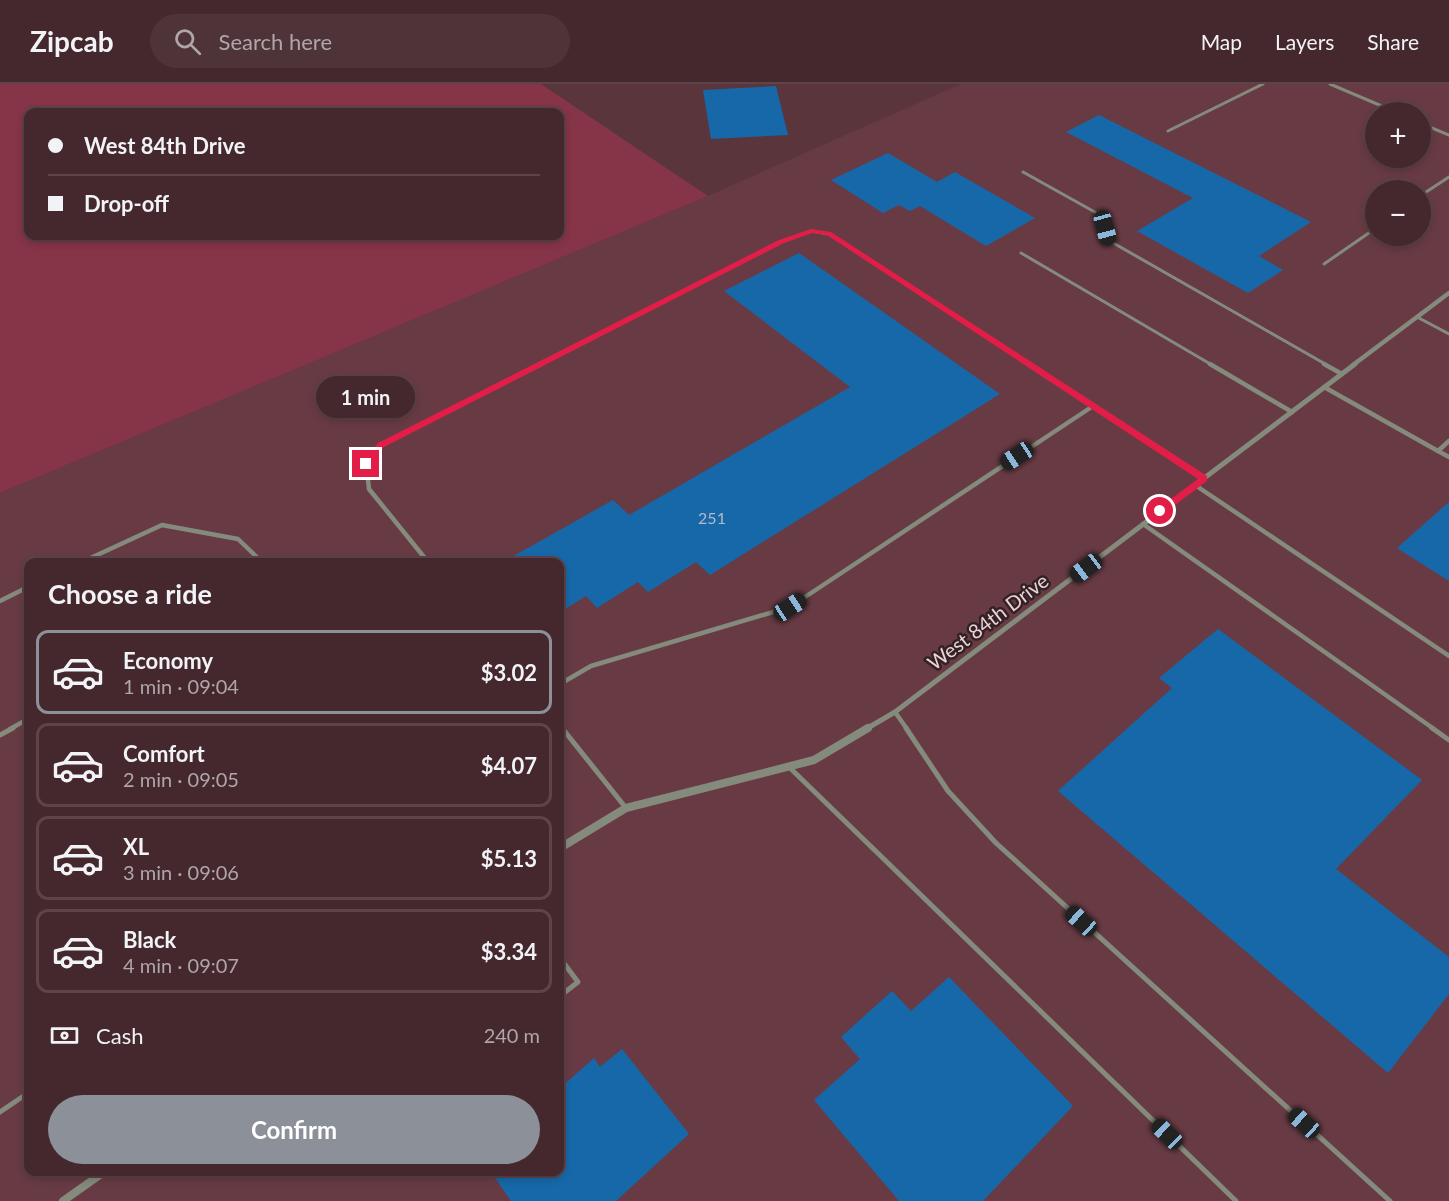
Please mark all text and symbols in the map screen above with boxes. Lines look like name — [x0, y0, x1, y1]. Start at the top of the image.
search box — [150, 14, 570, 68]
text: Zipcab — [30, 24, 114, 58]
icon: search — [171, 25, 204, 58]
text: Search here — [219, 28, 332, 55]
text: Map — [1201, 29, 1242, 54]
text: Layers — [1275, 29, 1334, 54]
text: Share — [1367, 29, 1419, 54]
map controls — [1365, 102, 1431, 246]
button: + — [1365, 102, 1431, 168]
text: West 84th Drive — [84, 132, 246, 159]
button: − — [1365, 180, 1431, 246]
text: Drop-off — [84, 190, 169, 217]
car — [1092, 208, 1118, 248]
callout: 1 min — [316, 377, 416, 419]
text: 1 min — [341, 385, 390, 409]
car — [997, 439, 1037, 473]
route end — [352, 450, 379, 477]
route start — [1146, 497, 1173, 524]
house number: 251 — [698, 508, 726, 527]
car — [1066, 550, 1106, 586]
street label: West 84th Drive — [922, 568, 1053, 675]
text: Choose a ride — [48, 577, 212, 610]
car — [770, 590, 810, 624]
icon: car — [51, 645, 105, 699]
text: Economy — [123, 647, 213, 674]
text: $3.02 — [481, 659, 537, 686]
text: 1 min · 09:04 — [123, 674, 239, 698]
icon: car — [51, 738, 105, 792]
text: Comfort — [123, 740, 205, 767]
text: $4.07 — [481, 752, 537, 779]
text: 2 min · 09:05 — [123, 767, 239, 791]
icon: car — [51, 831, 105, 885]
text: XL — [123, 833, 149, 860]
text: $5.13 — [481, 845, 537, 872]
text: 3 min · 09:06 — [123, 860, 239, 884]
car — [1062, 902, 1100, 940]
icon: car — [51, 924, 105, 978]
text: Black — [123, 926, 176, 953]
text: $3.34 — [481, 938, 537, 965]
text: 4 min · 09:07 — [123, 953, 239, 977]
icon: cash — [48, 1019, 81, 1052]
text: Cash — [96, 1022, 143, 1049]
text: 240 m — [484, 1023, 540, 1047]
button: Confirm — [48, 1095, 540, 1164]
car — [1285, 1104, 1323, 1142]
car — [1148, 1115, 1186, 1153]

